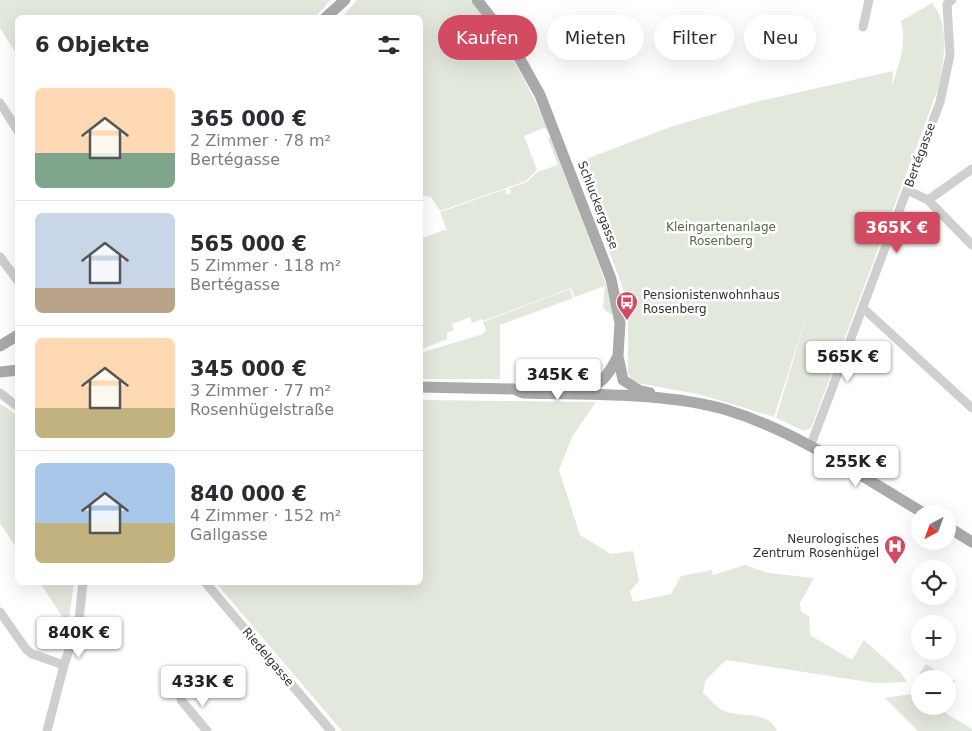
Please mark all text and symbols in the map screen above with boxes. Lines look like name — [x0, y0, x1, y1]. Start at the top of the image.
chip: Kaufen — [438, 15, 537, 60]
chip: Mieten — [547, 15, 644, 60]
chip: Filter — [654, 15, 734, 60]
chip: Neu — [744, 15, 816, 60]
icon: filters — [375, 31, 403, 59]
text: 6 Objekte — [35, 33, 150, 57]
text: 365 000 € — [190, 107, 307, 131]
icon: home — [75, 108, 135, 168]
street label: Bertégasse — [902, 121, 938, 189]
text: 2 Zimmer · 78 m² — [190, 131, 331, 150]
text: Bertégasse — [190, 150, 280, 169]
street label: Schluckergasse — [575, 159, 621, 251]
pin: 365K € — [856, 212, 938, 254]
text: 365K € — [866, 218, 928, 237]
park label: Kleingartenanlage Rosenberg — [666, 220, 776, 248]
text: 565 000 € — [190, 232, 307, 256]
icon: home — [75, 233, 135, 293]
text: 5 Zimmer · 118 m² — [190, 256, 341, 275]
text: Bertégasse — [190, 275, 280, 294]
place label: Pensionistenwohnhaus Rosenberg — [643, 288, 780, 316]
bus stop icon: Pensionistenwohnhaus Rosenberg — [615, 290, 639, 321]
pin: 565K € — [807, 340, 889, 383]
text: 565K € — [817, 347, 879, 366]
text: 345 000 € — [190, 357, 307, 381]
icon: home — [75, 358, 135, 418]
pin: 345K € — [517, 358, 599, 401]
text: 345K € — [527, 365, 589, 384]
text: 3 Zimmer · 77 m² — [190, 381, 331, 400]
text: Rosenhügelstraße — [190, 400, 334, 419]
pin: 255K € — [815, 446, 897, 488]
text: 255K € — [825, 452, 887, 471]
text: 840 000 € — [190, 482, 307, 506]
icon: home — [75, 483, 135, 543]
north arrow — [911, 505, 956, 550]
map controls — [911, 505, 956, 715]
text: 4 Zimmer · 152 m² — [190, 506, 341, 525]
text: Gallgasse — [190, 525, 268, 544]
place label: Neurologisches Zentrum Rosenhügel — [753, 532, 879, 560]
hospital icon: Neurologisches Zentrum Rosenhügel — [883, 534, 907, 565]
button: locate — [911, 560, 956, 605]
button: + — [911, 615, 956, 660]
pin: 840K € — [38, 616, 120, 659]
text: 840K € — [48, 623, 110, 642]
street label: Riedelgasse — [239, 625, 297, 689]
pin: 433K € — [162, 666, 244, 708]
button: − — [911, 670, 956, 715]
text: 433K € — [172, 672, 234, 691]

